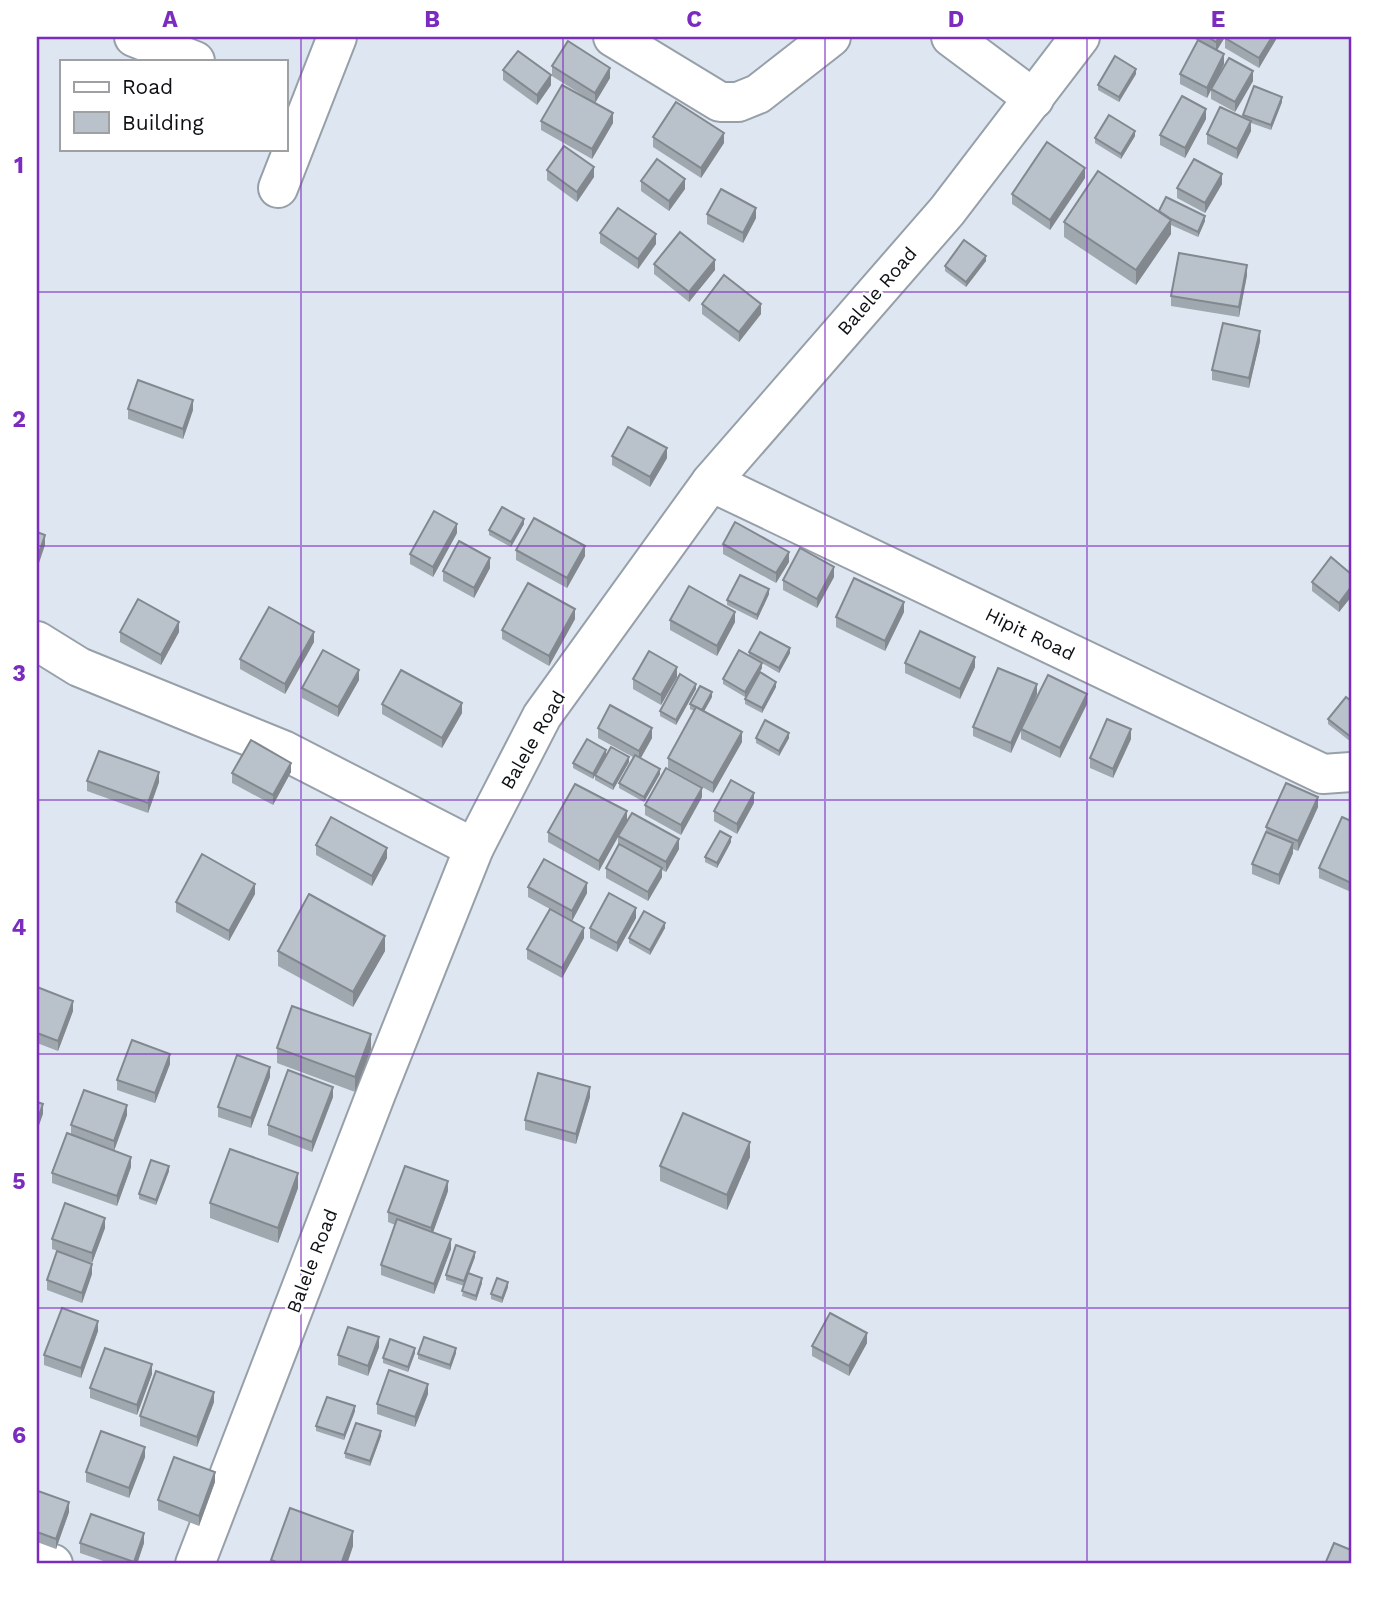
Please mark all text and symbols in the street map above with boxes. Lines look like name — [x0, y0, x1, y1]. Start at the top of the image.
text: A — [162, 6, 178, 33]
text: B — [424, 6, 440, 33]
text: C — [686, 6, 702, 33]
text: D — [948, 6, 964, 33]
text: E — [1211, 6, 1225, 33]
legend — [60, 60, 287, 150]
text: Road — [122, 74, 173, 99]
text: Building — [122, 110, 204, 135]
text: 1 — [14, 152, 24, 179]
street label: Balele Road — [832, 242, 922, 340]
text: 2 — [12, 406, 26, 433]
street label: Hipit Road — [981, 602, 1079, 666]
text: 3 — [12, 660, 26, 687]
street label: Balele Road — [496, 687, 570, 793]
text: 4 — [12, 914, 27, 941]
text: 5 — [12, 1168, 26, 1195]
street label: Balele Road — [282, 1206, 342, 1316]
text: 6 — [12, 1422, 26, 1449]

